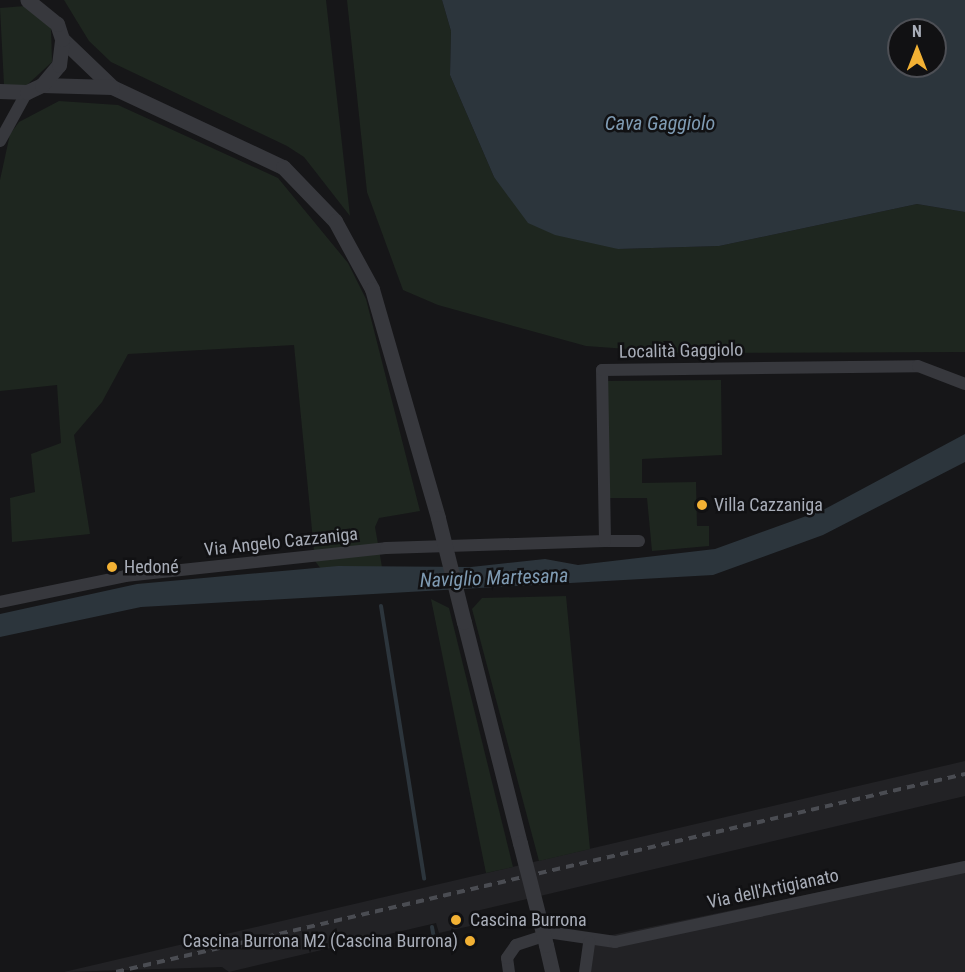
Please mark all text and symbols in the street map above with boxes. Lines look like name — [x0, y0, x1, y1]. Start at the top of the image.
north arrow — [887, 18, 947, 78]
text: N — [912, 22, 922, 41]
water label: Cava Gaggiolo — [605, 111, 715, 135]
street label: Località Gaggiolo — [619, 339, 743, 363]
place label: Villa Cazzaniga — [714, 494, 823, 516]
marker: Villa Cazzaniga — [695, 498, 709, 512]
street label: Via Angelo Cazzaniga — [203, 523, 359, 561]
place label: Hedoné — [124, 556, 179, 578]
marker: Hedoné — [105, 560, 119, 574]
water label: Naviglio Martesana — [419, 563, 569, 593]
street label: Via dell'Artigianato — [705, 865, 841, 913]
place label: Cascina Burrona — [470, 909, 587, 931]
marker: Cascina Burrona — [447, 911, 465, 929]
place label: Cascina Burrona M2 (Cascina Burrona) — [183, 930, 458, 952]
marker: Cascina Burrona M2 (Cascina Burrona) — [463, 934, 477, 948]

